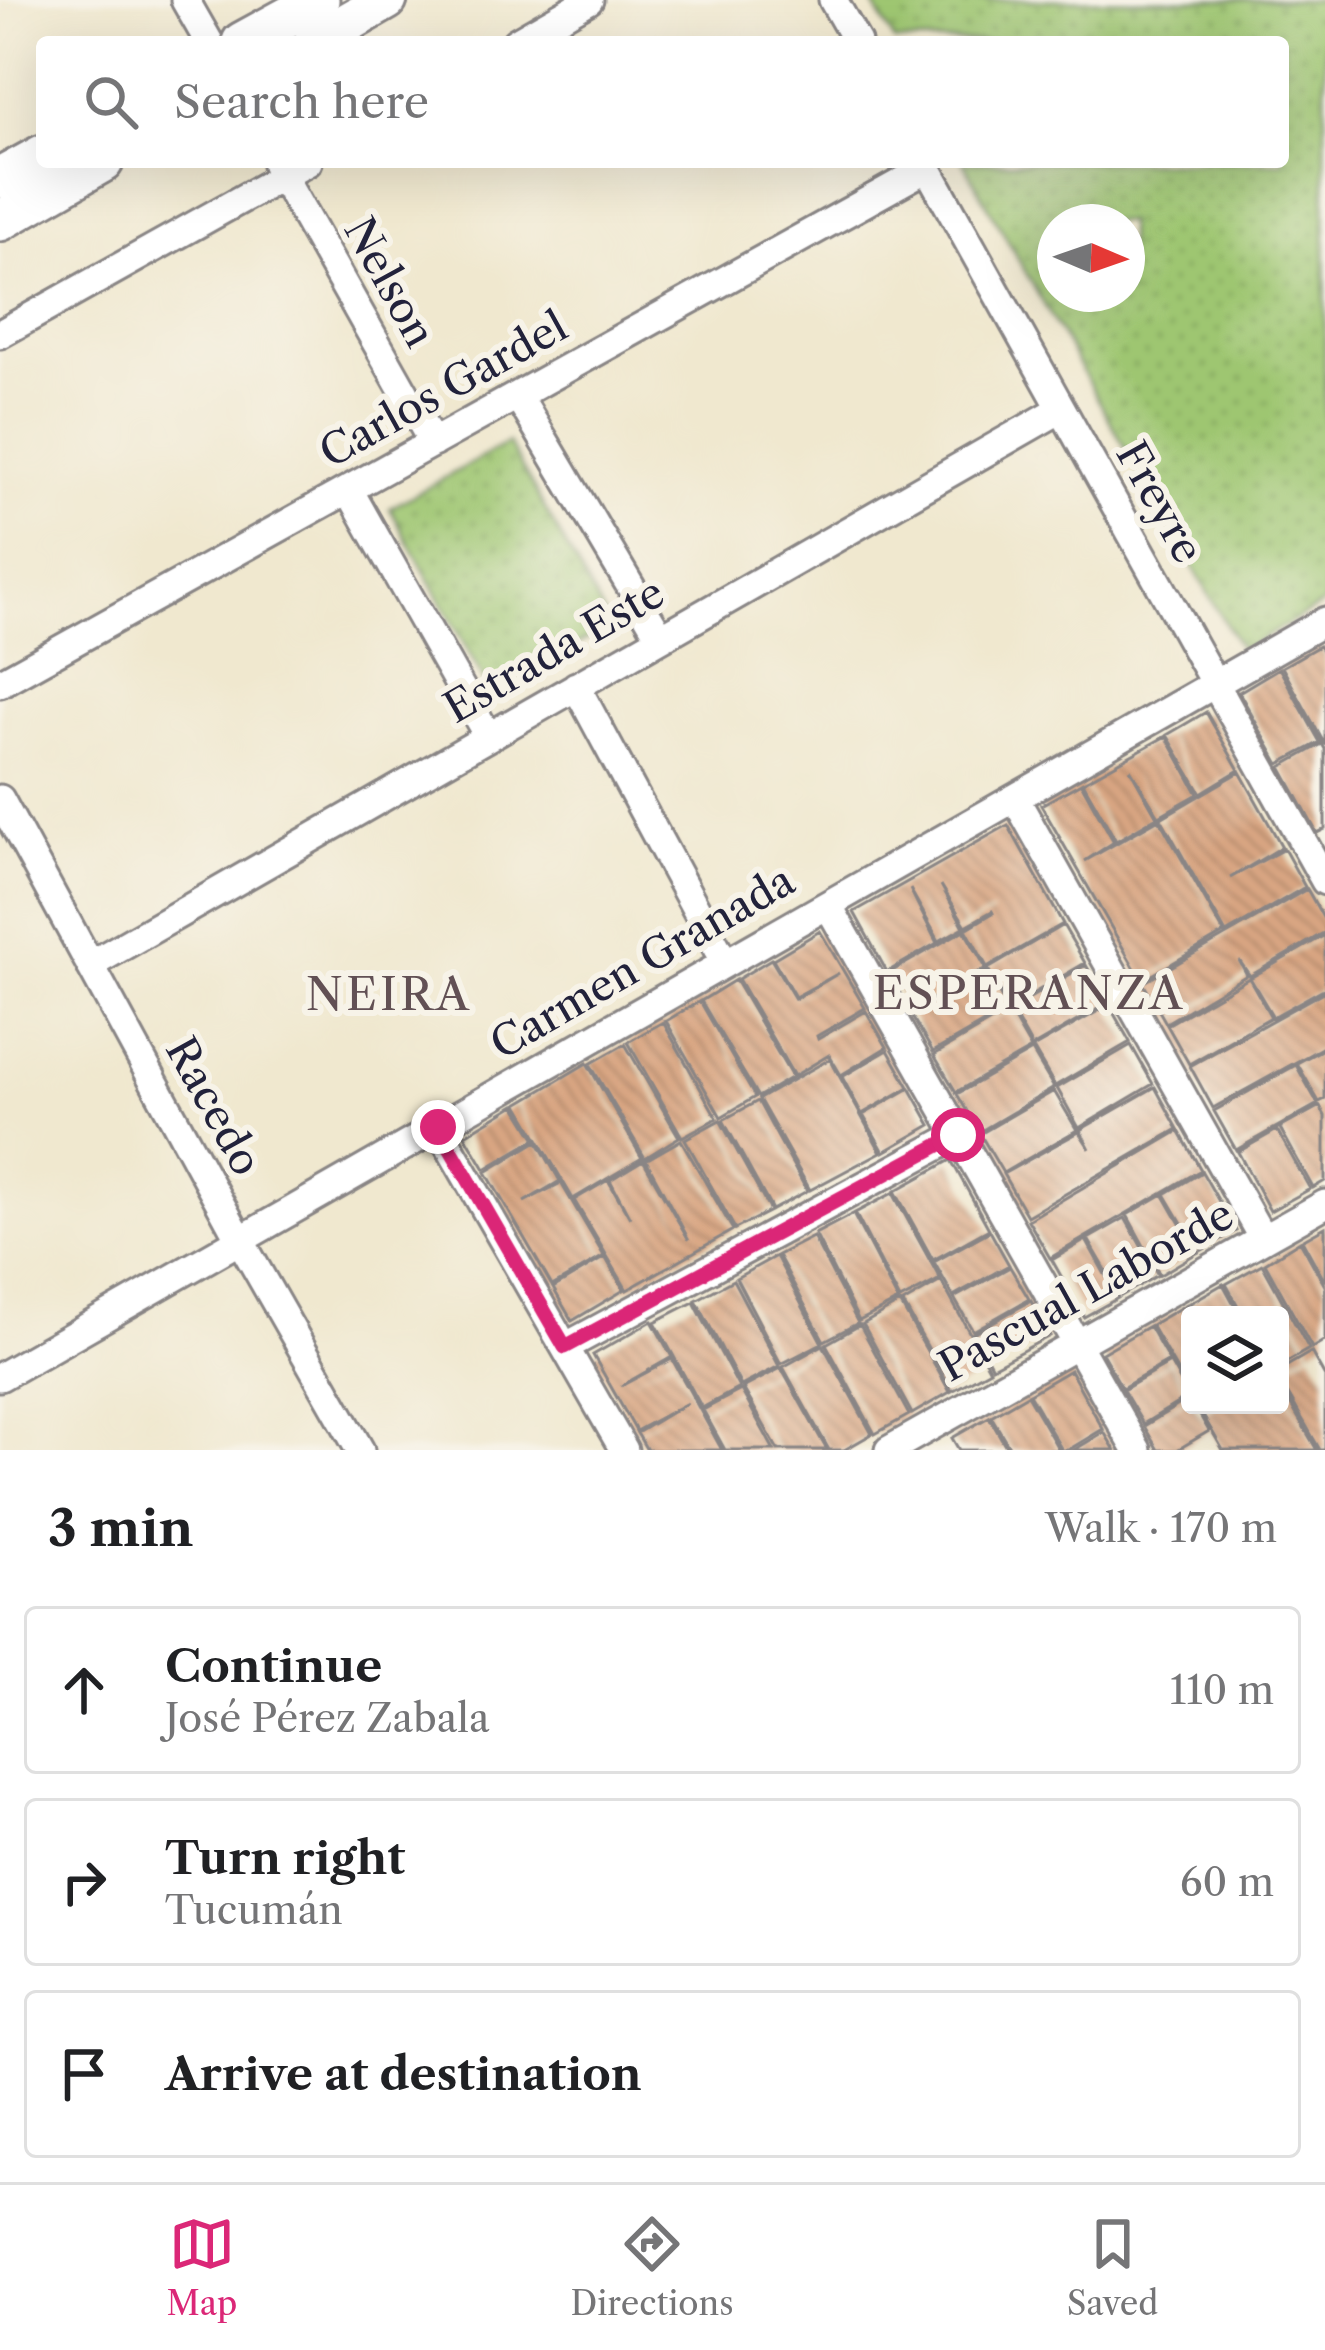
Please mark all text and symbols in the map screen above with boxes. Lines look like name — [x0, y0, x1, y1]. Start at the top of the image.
search box — [36, 36, 1289, 168]
icon: search — [78, 69, 144, 135]
text: Search here — [174, 74, 429, 130]
north arrow — [1037, 204, 1145, 312]
street label: Nelson — [333, 208, 447, 356]
street label: Carlos Gardel — [310, 300, 576, 478]
street label: Freyre — [1105, 432, 1215, 572]
street label: Estrada Este — [435, 566, 673, 734]
street label: Carmen Granada — [481, 854, 804, 1070]
district label: ESPERANZA — [873, 965, 1185, 1021]
district label: NEIRA — [306, 966, 472, 1022]
street label: Racedo — [155, 1028, 273, 1184]
route end — [411, 1100, 465, 1154]
route start — [931, 1108, 985, 1162]
street label: Pascual Laborde — [930, 1188, 1242, 1392]
map controls — [1181, 1306, 1289, 1414]
button: layers — [1181, 1306, 1289, 1414]
text: 3 min — [48, 1497, 194, 1559]
text: Walk · 170 m — [1045, 1504, 1277, 1552]
text: Continue — [165, 1638, 382, 1694]
icon: ahead — [51, 1657, 117, 1723]
text: 110 m — [1170, 1666, 1274, 1714]
text: José Pérez Zabala — [165, 1694, 489, 1742]
text: Turn right — [165, 1830, 405, 1886]
icon: right — [51, 1849, 117, 1915]
text: 60 m — [1180, 1858, 1274, 1906]
text: Tucumán — [165, 1886, 343, 1934]
icon: arrive — [51, 2041, 117, 2107]
text: Arrive at destination — [165, 2046, 642, 2102]
tab: Map — [167, 2211, 237, 2324]
tab: Directions — [571, 2211, 734, 2324]
tab: Saved — [1067, 2211, 1158, 2324]

